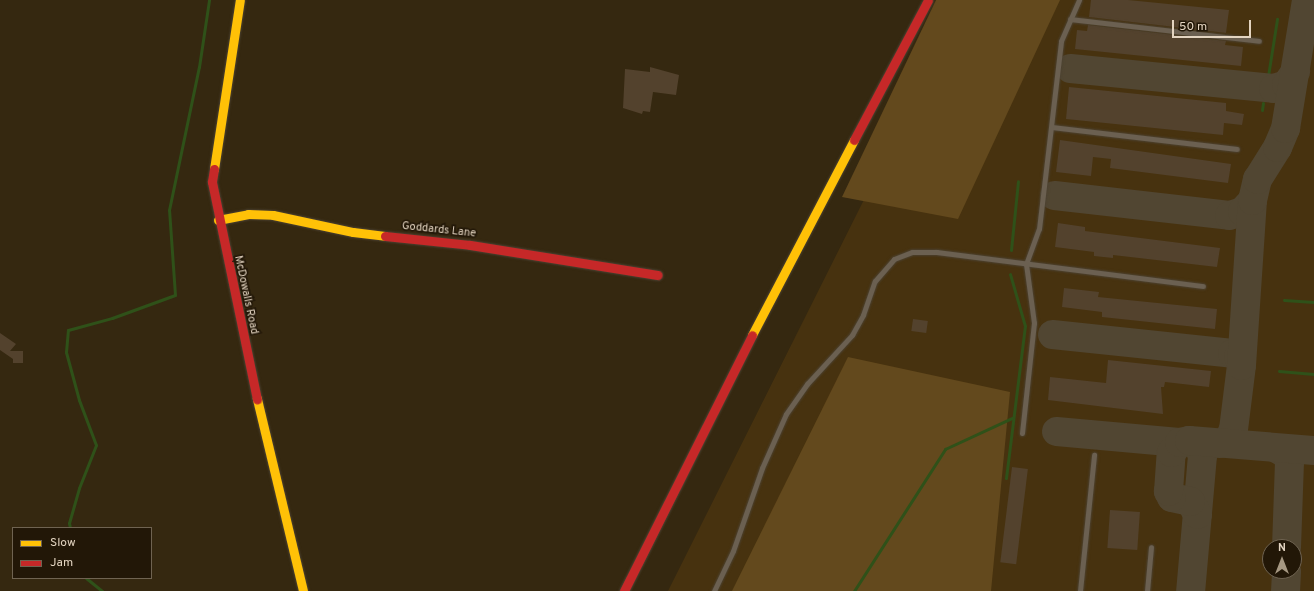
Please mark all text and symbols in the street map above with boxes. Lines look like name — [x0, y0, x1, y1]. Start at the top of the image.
scale bar — [1174, 12, 1253, 38]
text: 50 m — [1179, 19, 1207, 35]
street label: Goddards Lane — [401, 220, 477, 240]
street label: McDowalls Road — [231, 254, 261, 336]
legend — [12, 527, 152, 579]
text: Slow — [50, 535, 76, 551]
north arrow — [1262, 539, 1302, 579]
text: N — [1278, 541, 1286, 555]
text: Jam — [50, 555, 73, 571]

